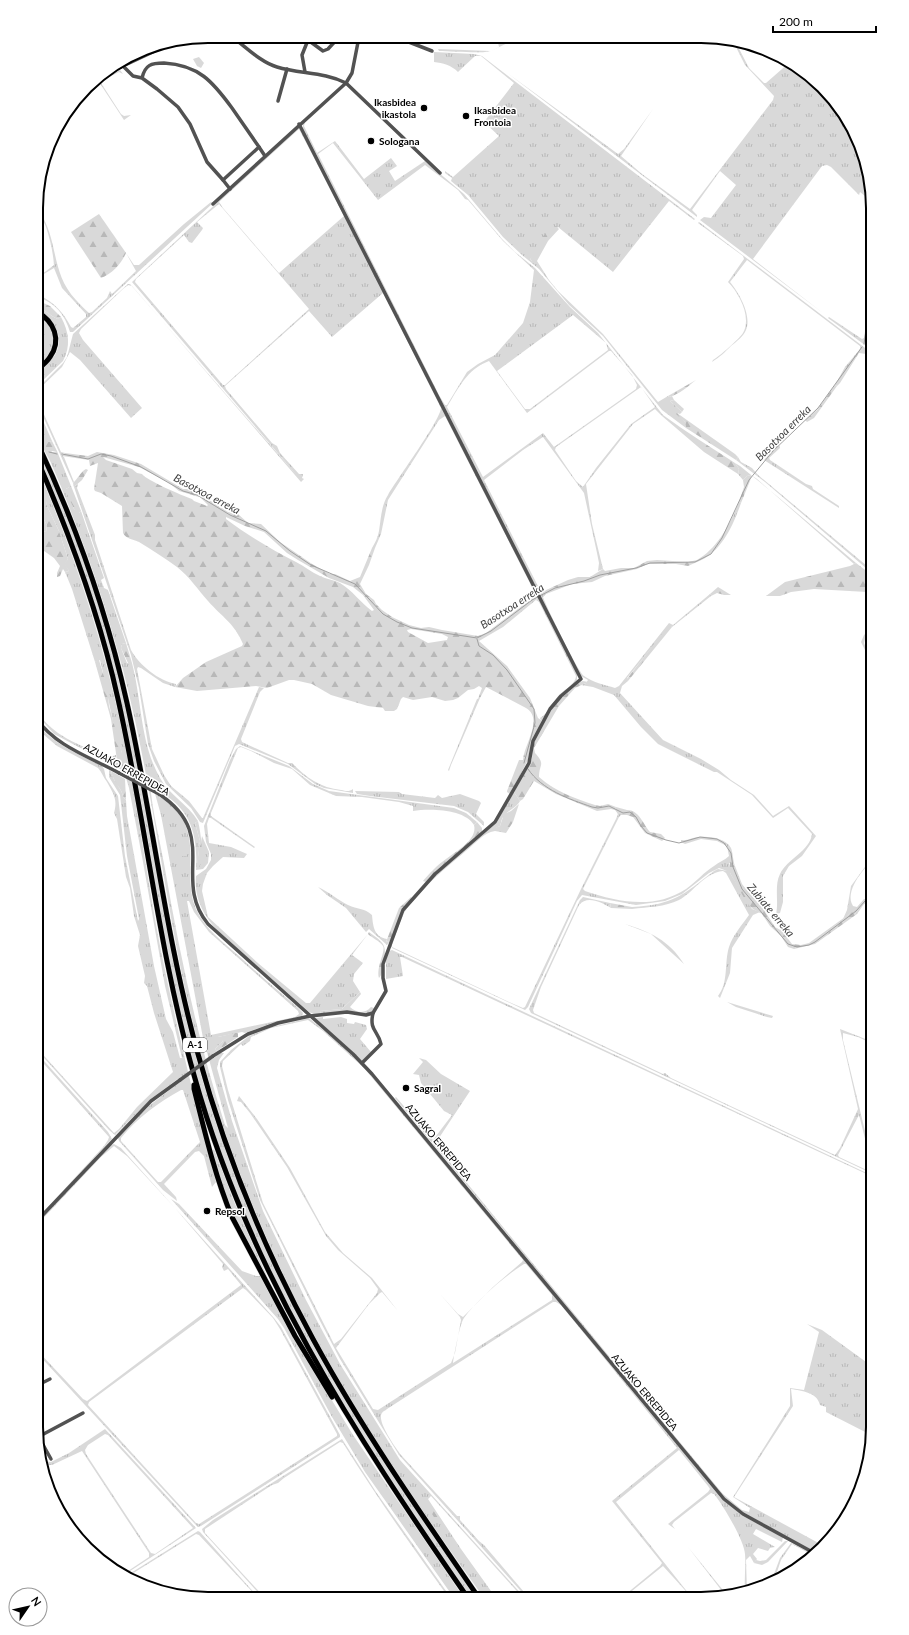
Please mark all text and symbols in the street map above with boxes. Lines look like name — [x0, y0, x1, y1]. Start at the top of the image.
scale bar — [773, 8, 876, 34]
text: 200 m — [779, 14, 813, 29]
place label: Ikasbidea ikastola — [374, 96, 416, 120]
marker: Ikasbidea ikastola — [419, 103, 429, 113]
place label: Ikasbidea Frontoia — [474, 104, 516, 128]
marker: Ikasbidea Frontoia — [461, 111, 471, 121]
place label: Sologana — [379, 135, 419, 147]
marker: Sologana — [366, 136, 376, 146]
water label: Basotxoa erreka — [752, 402, 813, 463]
water label: Basotxoa erreka — [172, 471, 243, 517]
water label: Basotxoa erreka — [477, 580, 546, 631]
street label: AZUAKO ERREPIDEA — [82, 740, 172, 798]
water label: Zubiate erreka — [745, 880, 798, 939]
road number: A-1 — [183, 1038, 207, 1052]
place label: Sagral — [414, 1082, 441, 1094]
marker: Sagral — [401, 1083, 411, 1093]
street label: AZUAKO ERREPIDEA — [403, 1101, 475, 1183]
place label: Repsol — [215, 1205, 245, 1217]
marker: Repsol — [202, 1206, 212, 1216]
street label: AZUAKO ERREPIDEA — [609, 1351, 681, 1433]
north arrow — [8, 1587, 48, 1627]
text: N — [29, 1594, 44, 1608]

